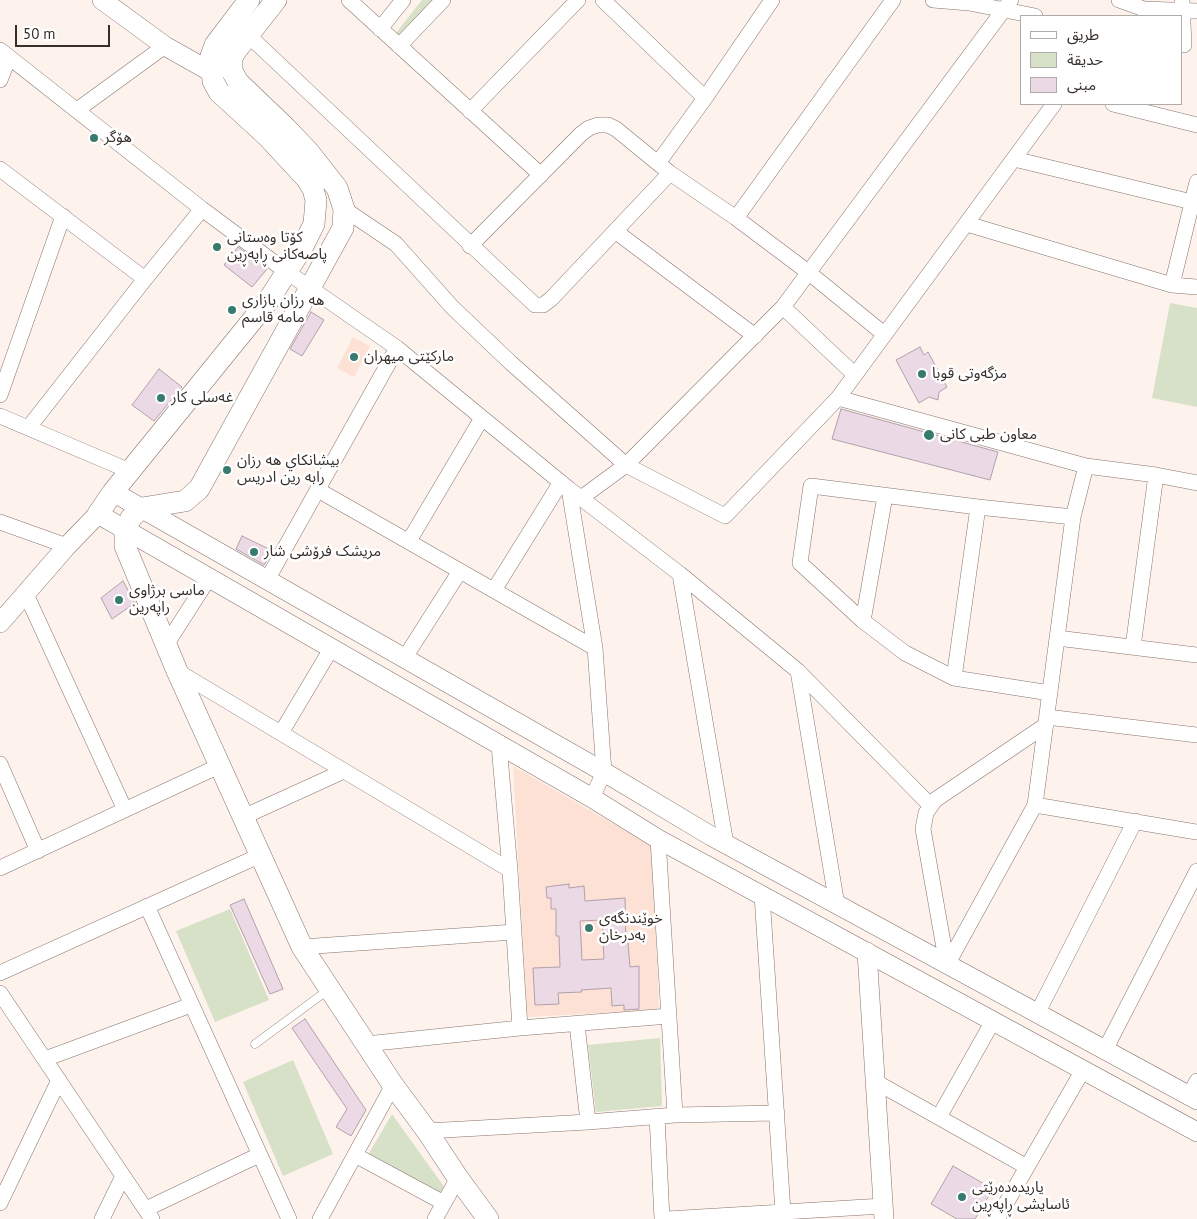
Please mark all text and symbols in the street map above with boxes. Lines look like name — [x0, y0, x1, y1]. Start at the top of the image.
scale bar — [18, 15, 112, 47]
legend — [1020, 15, 1182, 105]
text: 50 m — [23, 24, 56, 43]
text: طريق — [1067, 25, 1099, 44]
text: حديقة — [1067, 50, 1103, 69]
text: مبنى — [1067, 75, 1096, 94]
place label: هۆگر — [104, 129, 132, 147]
marker: هۆگر — [88, 132, 100, 144]
place label: كۆتا وەستانی پاصەکانی ڕاپەڕین — [227, 229, 327, 264]
marker: كۆتا وەستانی پاصەکانی ڕاپەڕین — [211, 241, 223, 253]
place label: هه رزان بازارى مامه قاسم — [242, 292, 324, 327]
marker: هه رزان بازارى مامه قاسم — [226, 304, 238, 316]
place label: مارکێتی میهران — [364, 348, 454, 366]
marker: مارکێتی میهران — [348, 351, 360, 363]
place label: مزگەوتی قوبا — [932, 365, 1007, 383]
marker: مزگەوتی قوبا — [916, 368, 928, 380]
place label: غەسلی کار — [171, 389, 233, 407]
marker: غەسلی کار — [155, 392, 167, 404]
place label: معاون طبی کانی — [940, 426, 1037, 444]
marker: معاون طبی کانی — [922, 428, 936, 442]
place label: بيشانكاي هه رزان رابه رين ادريس — [237, 452, 340, 487]
marker: بيشانكاي هه رزان رابه رين ادريس — [221, 464, 233, 476]
place label: مریشک فرۆشی شار — [264, 543, 381, 561]
marker: مریشک فرۆشی شار — [248, 546, 260, 558]
place label: ماسی برژاوی راپەرین — [129, 582, 205, 617]
marker: ماسی برژاوی راپەرین — [113, 594, 125, 606]
place label: خوێندنگەی بەدرخان — [599, 910, 663, 945]
marker: خوێندنگەی بەدرخان — [583, 922, 595, 934]
place label: یاریدەدەرێتی ئاسایشی ڕاپەڕین — [972, 1179, 1070, 1214]
marker: یاریدەدەرێتی ئاسایشی ڕاپەڕین — [956, 1191, 968, 1203]

